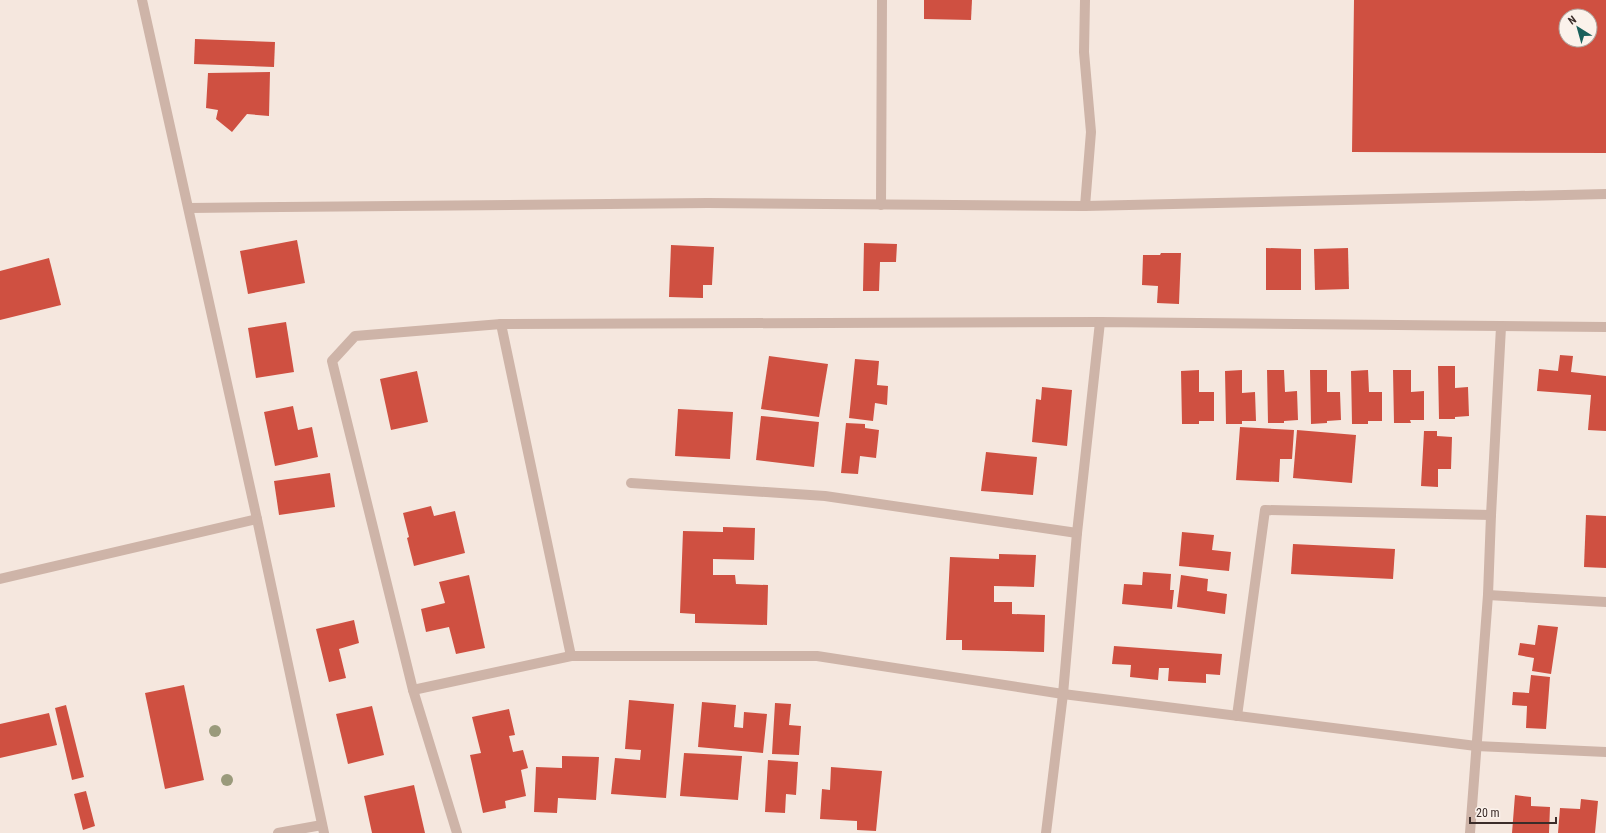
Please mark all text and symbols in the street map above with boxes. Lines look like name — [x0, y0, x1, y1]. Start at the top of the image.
north arrow — [1558, 8, 1598, 48]
text: N — [1566, 13, 1579, 28]
scale bar — [1470, 799, 1556, 825]
text: 20 m — [1476, 806, 1500, 820]

